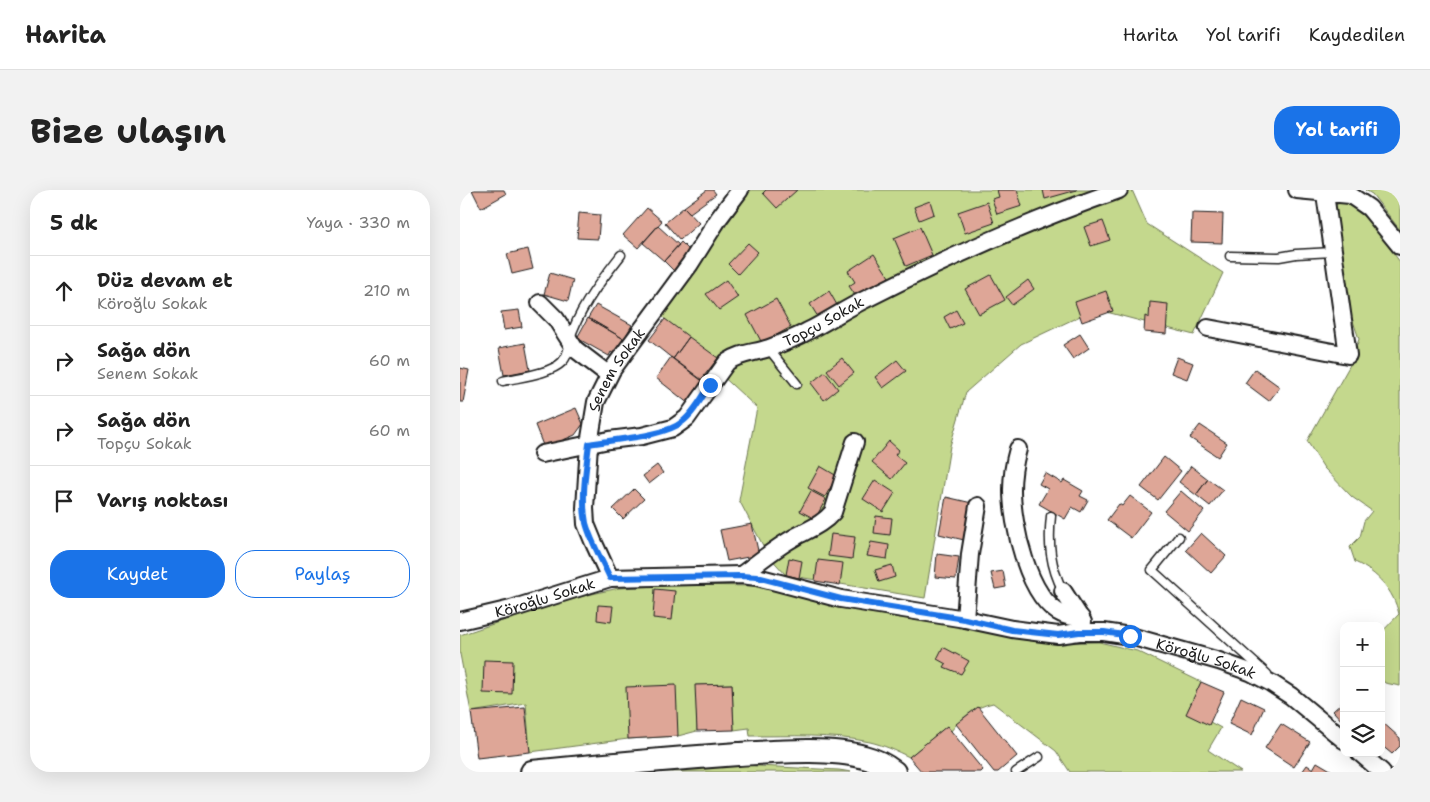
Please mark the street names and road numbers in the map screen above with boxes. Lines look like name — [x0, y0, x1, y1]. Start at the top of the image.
street label: Topçu Sokak — [780, 292, 867, 352]
street label: Senem Sokak — [585, 324, 650, 413]
street label: Köroğlu Sokak — [493, 573, 598, 622]
street label: Köroğlu Sokak — [1154, 634, 1260, 684]

